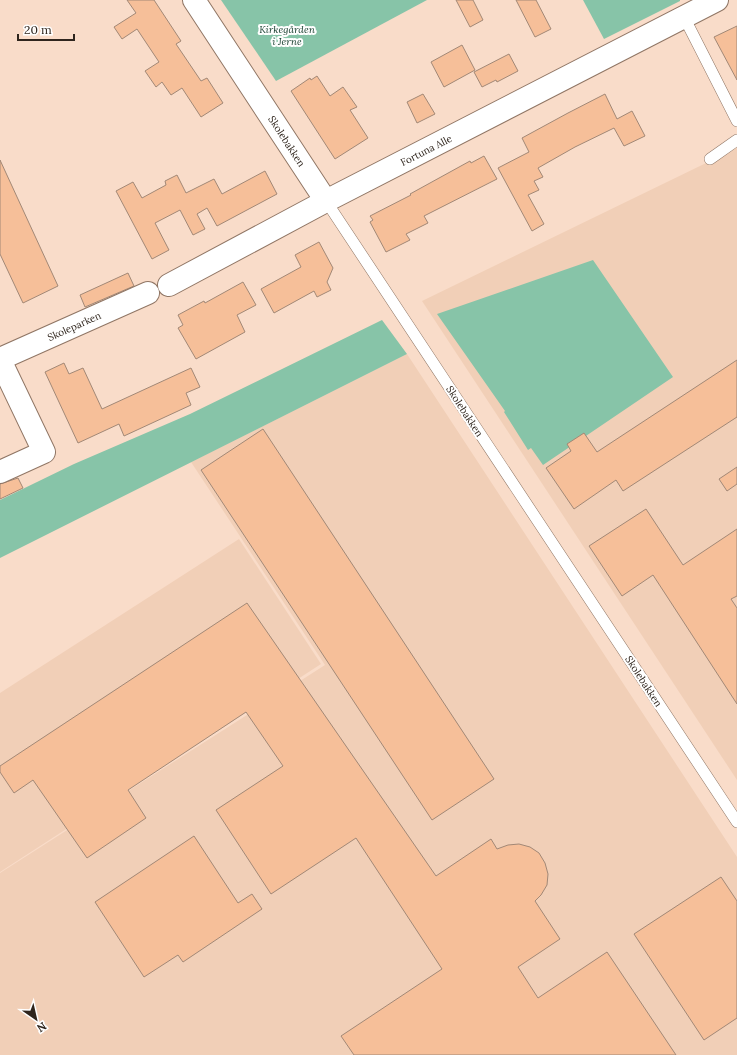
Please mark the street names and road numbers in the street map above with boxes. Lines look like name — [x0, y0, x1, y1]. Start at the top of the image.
street label: Skolebakken — [265, 113, 308, 169]
street label: Fortuna Alle — [398, 132, 455, 169]
street label: Skoleparken — [45, 309, 103, 344]
street label: Skolebakken — [443, 383, 486, 439]
street label: Skolebakken — [622, 653, 665, 709]

